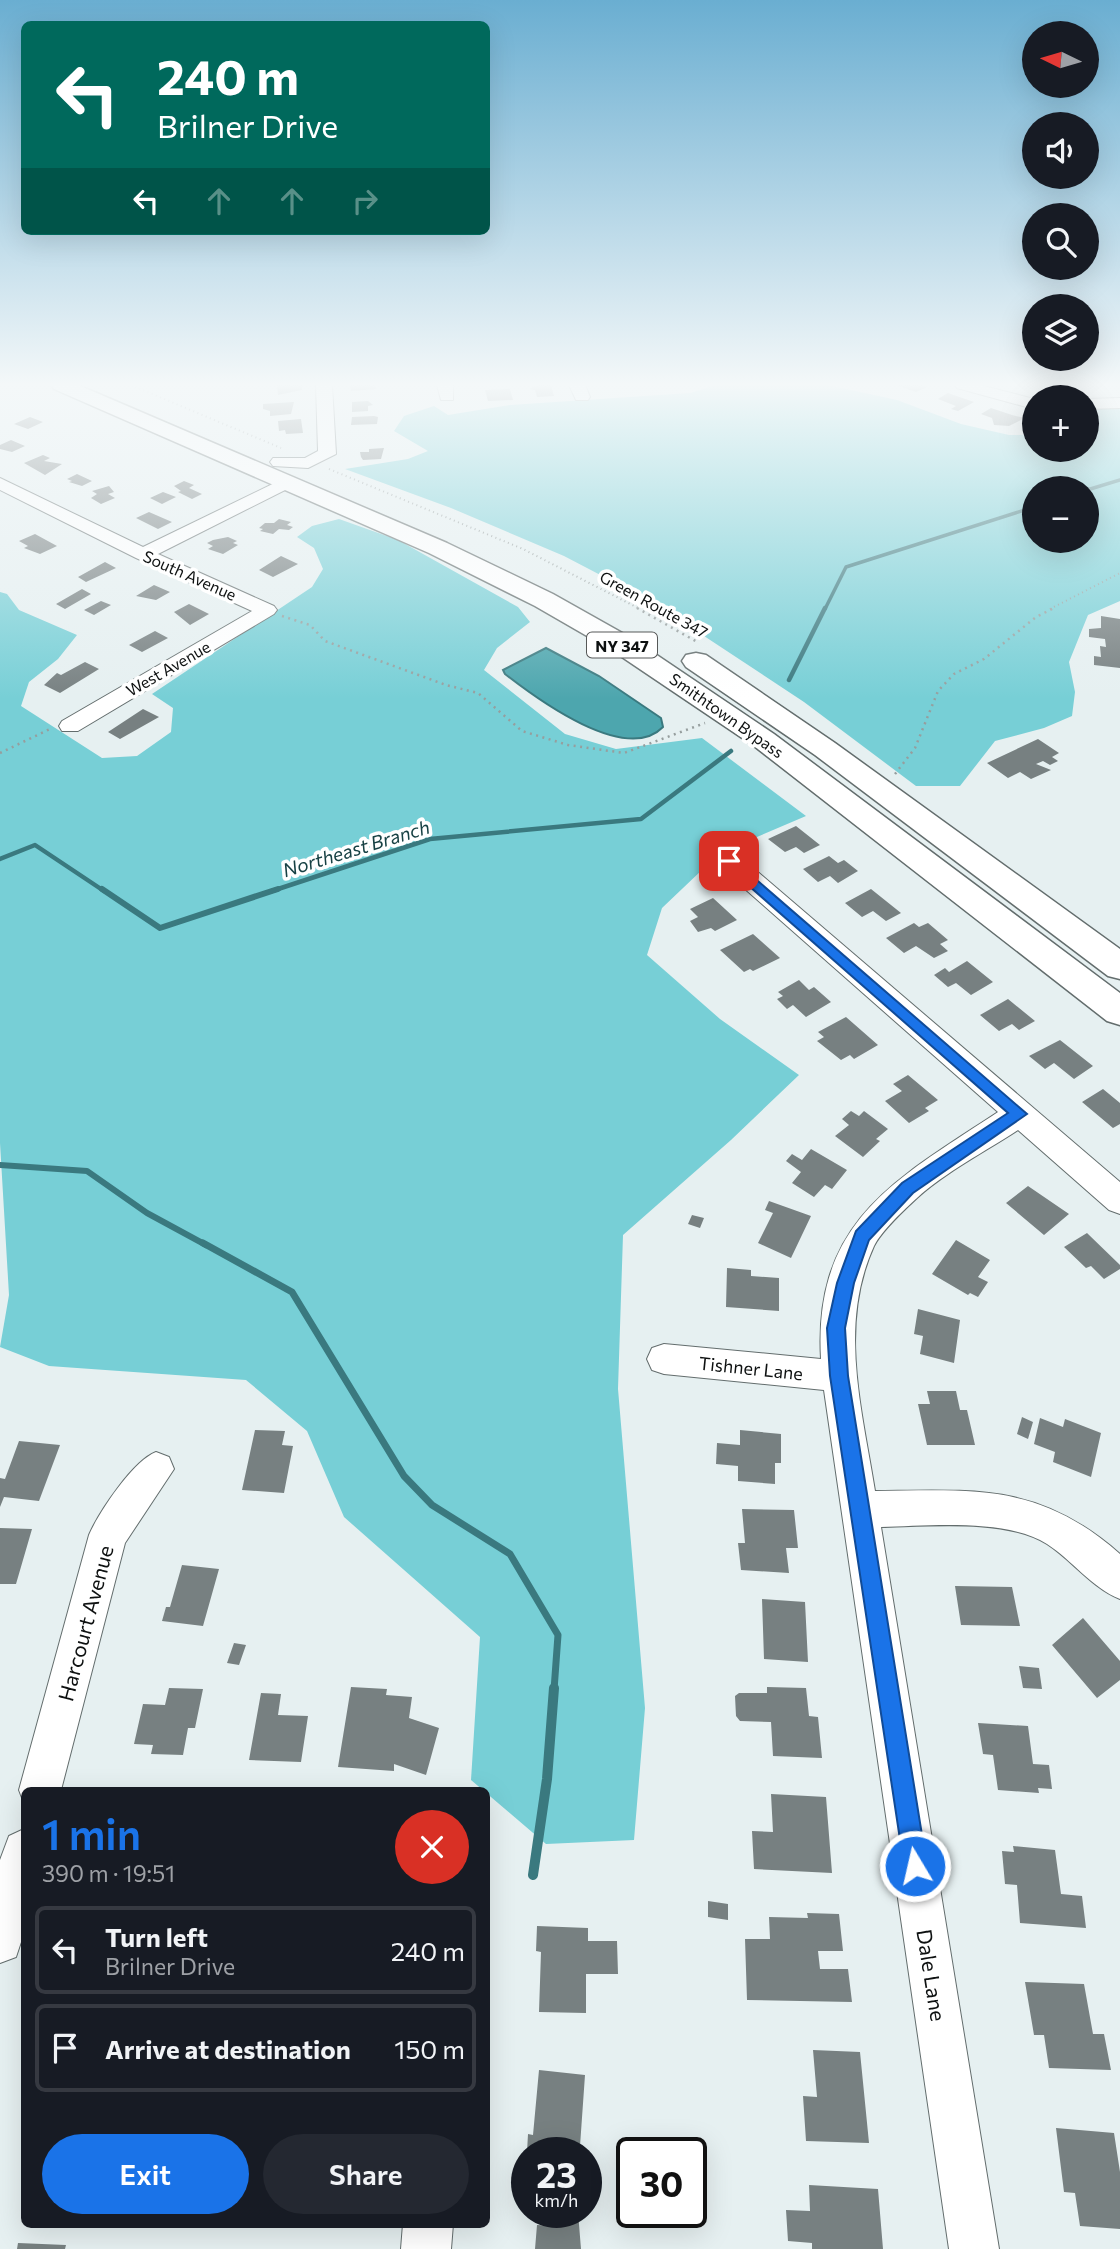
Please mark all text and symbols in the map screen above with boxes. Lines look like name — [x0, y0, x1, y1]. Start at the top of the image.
north arrow — [1022, 21, 1099, 98]
map controls — [1022, 21, 1099, 553]
text: 240 m — [157, 45, 299, 105]
icon: left — [42, 49, 133, 140]
text: Brilner Drive — [157, 105, 338, 145]
button: sound — [1022, 112, 1099, 189]
icon: left — [127, 182, 165, 220]
icon: ahead — [200, 182, 238, 220]
icon: ahead — [273, 182, 311, 220]
icon: right — [346, 182, 384, 220]
button: search — [1022, 203, 1099, 280]
button: layers — [1022, 294, 1099, 371]
button: + — [1022, 385, 1099, 462]
button: − — [1022, 476, 1099, 553]
street label: South Avenue — [140, 546, 240, 604]
street label: Green Route 347 — [597, 566, 711, 642]
road number: NY 347 — [587, 632, 657, 658]
street label: West Avenue — [123, 636, 213, 700]
street label: Smithtown Bypass — [666, 669, 788, 761]
water label: Northeast Branch — [280, 815, 432, 881]
pin — [699, 831, 759, 891]
icon: arrive — [710, 842, 748, 880]
street label: Tishner Lane — [698, 1352, 804, 1384]
street label: Harcourt Avenue — [52, 1542, 118, 1704]
text: 1 min — [42, 1807, 141, 1859]
button: close — [395, 1810, 469, 1884]
position arrow — [878, 1829, 952, 1903]
text: 390 m · 19:51 — [42, 1859, 175, 1887]
text: Turn left — [105, 1921, 208, 1952]
street label: Dale Lane — [912, 1927, 952, 2023]
icon: left — [46, 1931, 84, 1969]
text: 240 m — [391, 1935, 465, 1966]
text: Brilner Drive — [105, 1952, 235, 1980]
icon: arrive — [46, 2029, 84, 2067]
text: Arrive at destination — [105, 2033, 351, 2064]
text: 150 m — [394, 2033, 465, 2064]
button: Exit — [42, 2134, 249, 2214]
button: Share — [263, 2134, 469, 2214]
speed limit sign: 30 — [616, 2137, 707, 2228]
text: 23 — [536, 2152, 577, 2195]
text: km/h — [535, 2189, 578, 2211]

